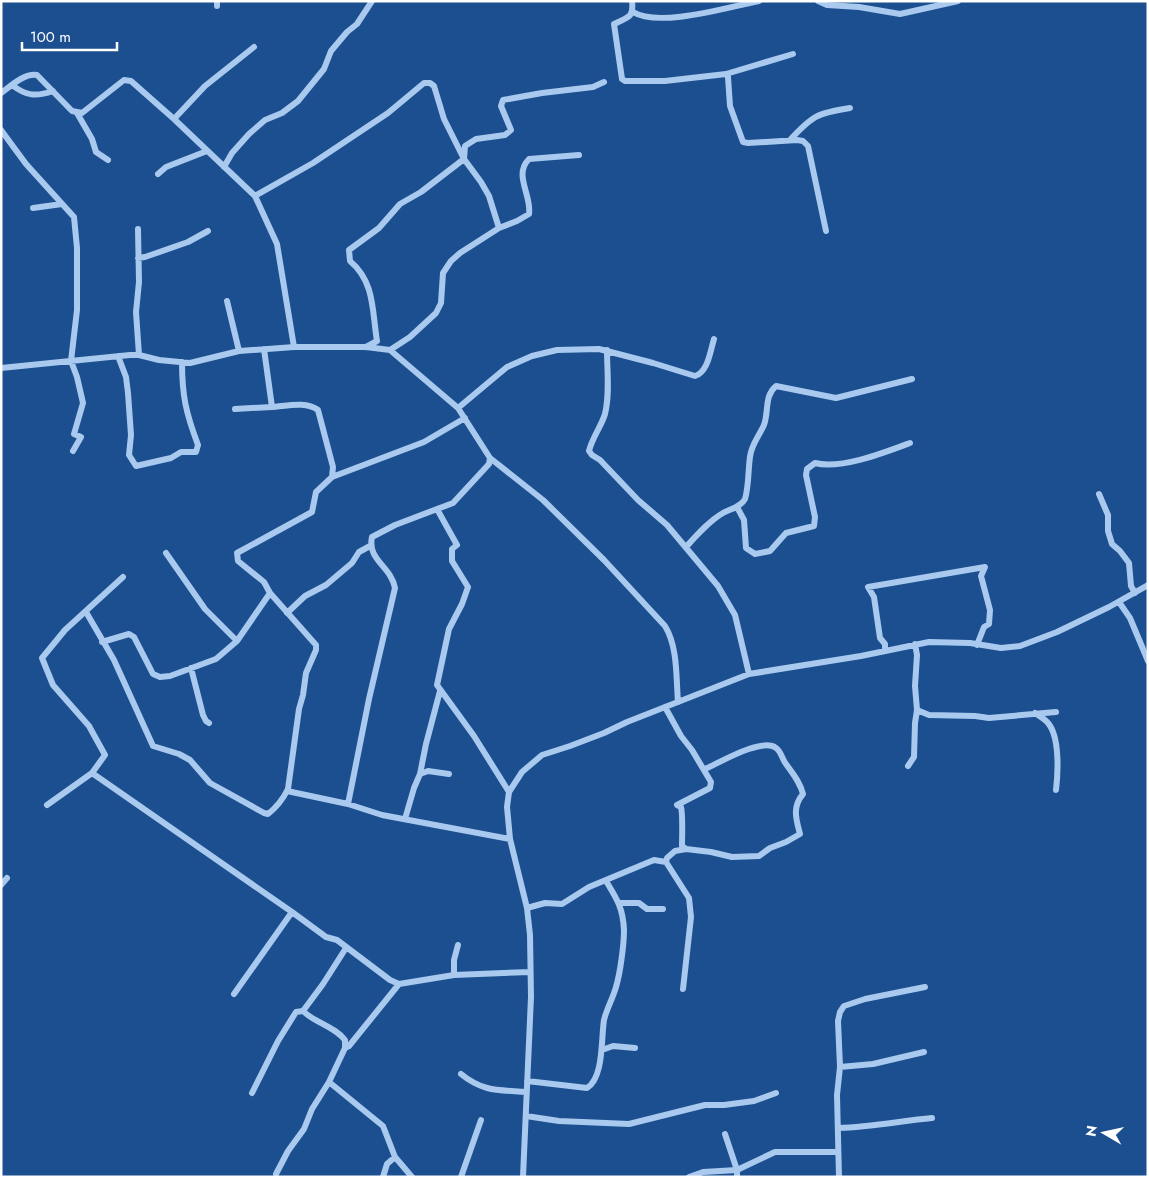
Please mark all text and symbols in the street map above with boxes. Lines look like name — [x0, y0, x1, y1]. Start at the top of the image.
scale bar — [22, 20, 118, 52]
text: 100 m — [30, 26, 71, 48]
north arrow — [1079, 1108, 1129, 1158]
text: N — [1080, 1124, 1102, 1138]

